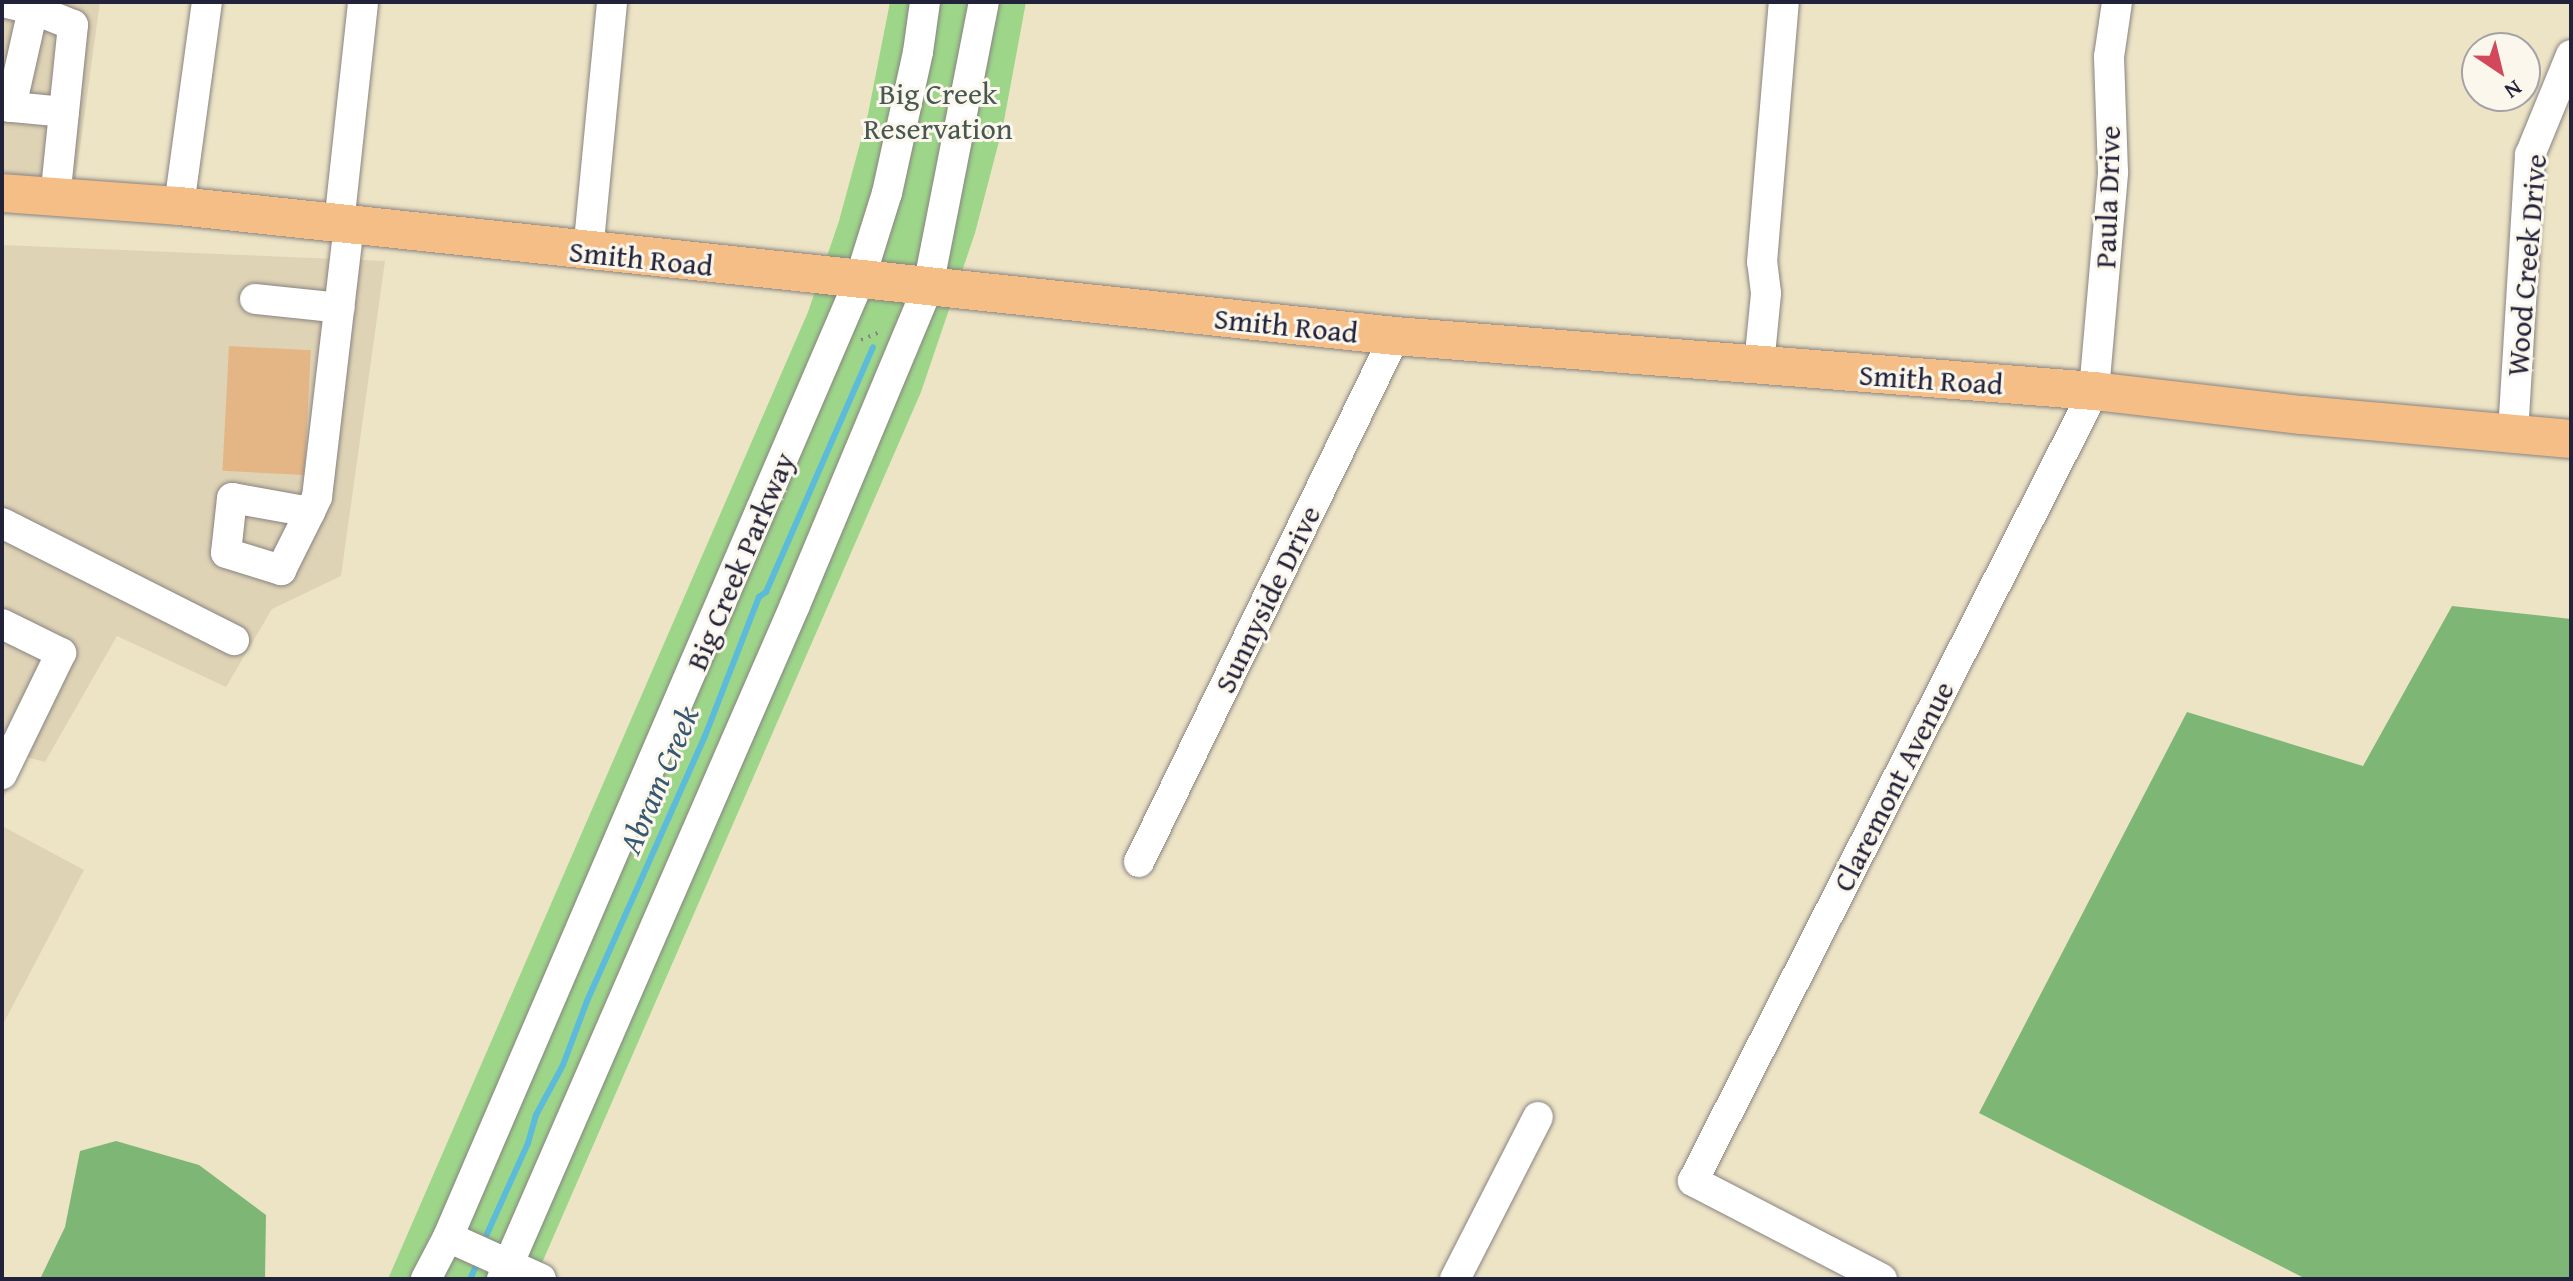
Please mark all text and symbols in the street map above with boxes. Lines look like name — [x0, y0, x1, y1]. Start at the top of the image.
north arrow — [2461, 32, 2541, 112]
text: N — [2498, 73, 2529, 107]
park label: Big Creek Reservation — [863, 75, 1013, 146]
street label: Paula Drive — [2087, 125, 2127, 269]
street label: Wood Creek Drive — [2498, 152, 2554, 378]
street label: Smith Road — [567, 233, 715, 283]
street label: Smith Road — [1212, 300, 1360, 350]
street label: Smith Road — [1858, 356, 2004, 402]
street label: Big Creek Parkway — [678, 447, 802, 675]
street label: Sunnyside Drive — [1206, 500, 1328, 698]
street label: Claremont Avenue — [1825, 675, 1961, 897]
water label: Abram Creek — [611, 701, 707, 859]

